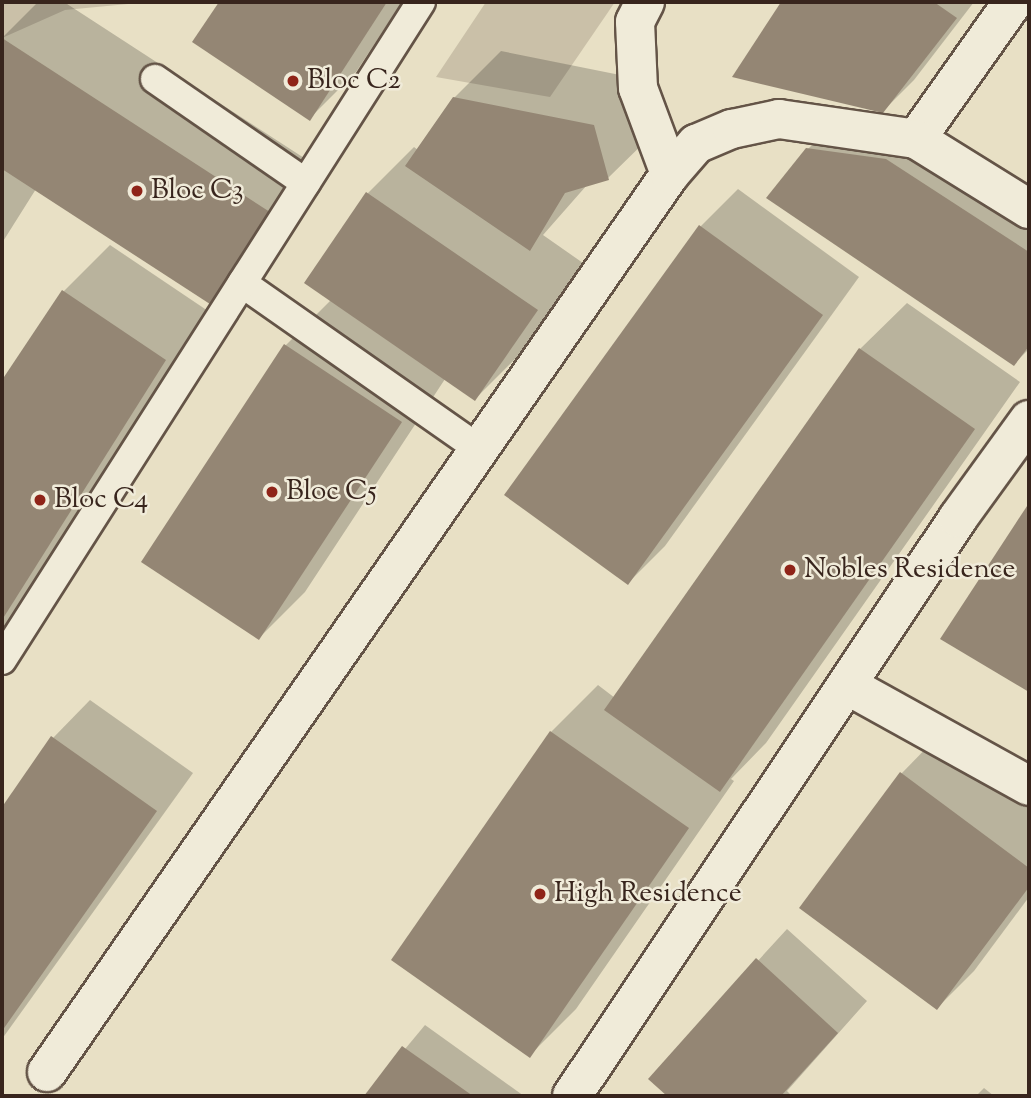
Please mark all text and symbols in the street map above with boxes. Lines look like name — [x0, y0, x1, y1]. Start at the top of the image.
place label: Bloc C2 — [307, 64, 401, 98]
marker: Bloc C2 — [285, 73, 301, 89]
place label: Bloc C3 — [151, 174, 243, 208]
marker: Bloc C3 — [129, 183, 145, 199]
place label: Bloc C5 — [286, 475, 377, 509]
place label: Bloc C4 — [54, 483, 148, 517]
marker: Bloc C5 — [264, 484, 280, 500]
marker: Bloc C4 — [32, 492, 48, 508]
place label: Nobles Residence — [804, 553, 1015, 587]
marker: Nobles Residence — [782, 562, 798, 578]
place label: High Residence — [554, 877, 742, 911]
marker: High Residence — [532, 886, 548, 902]

